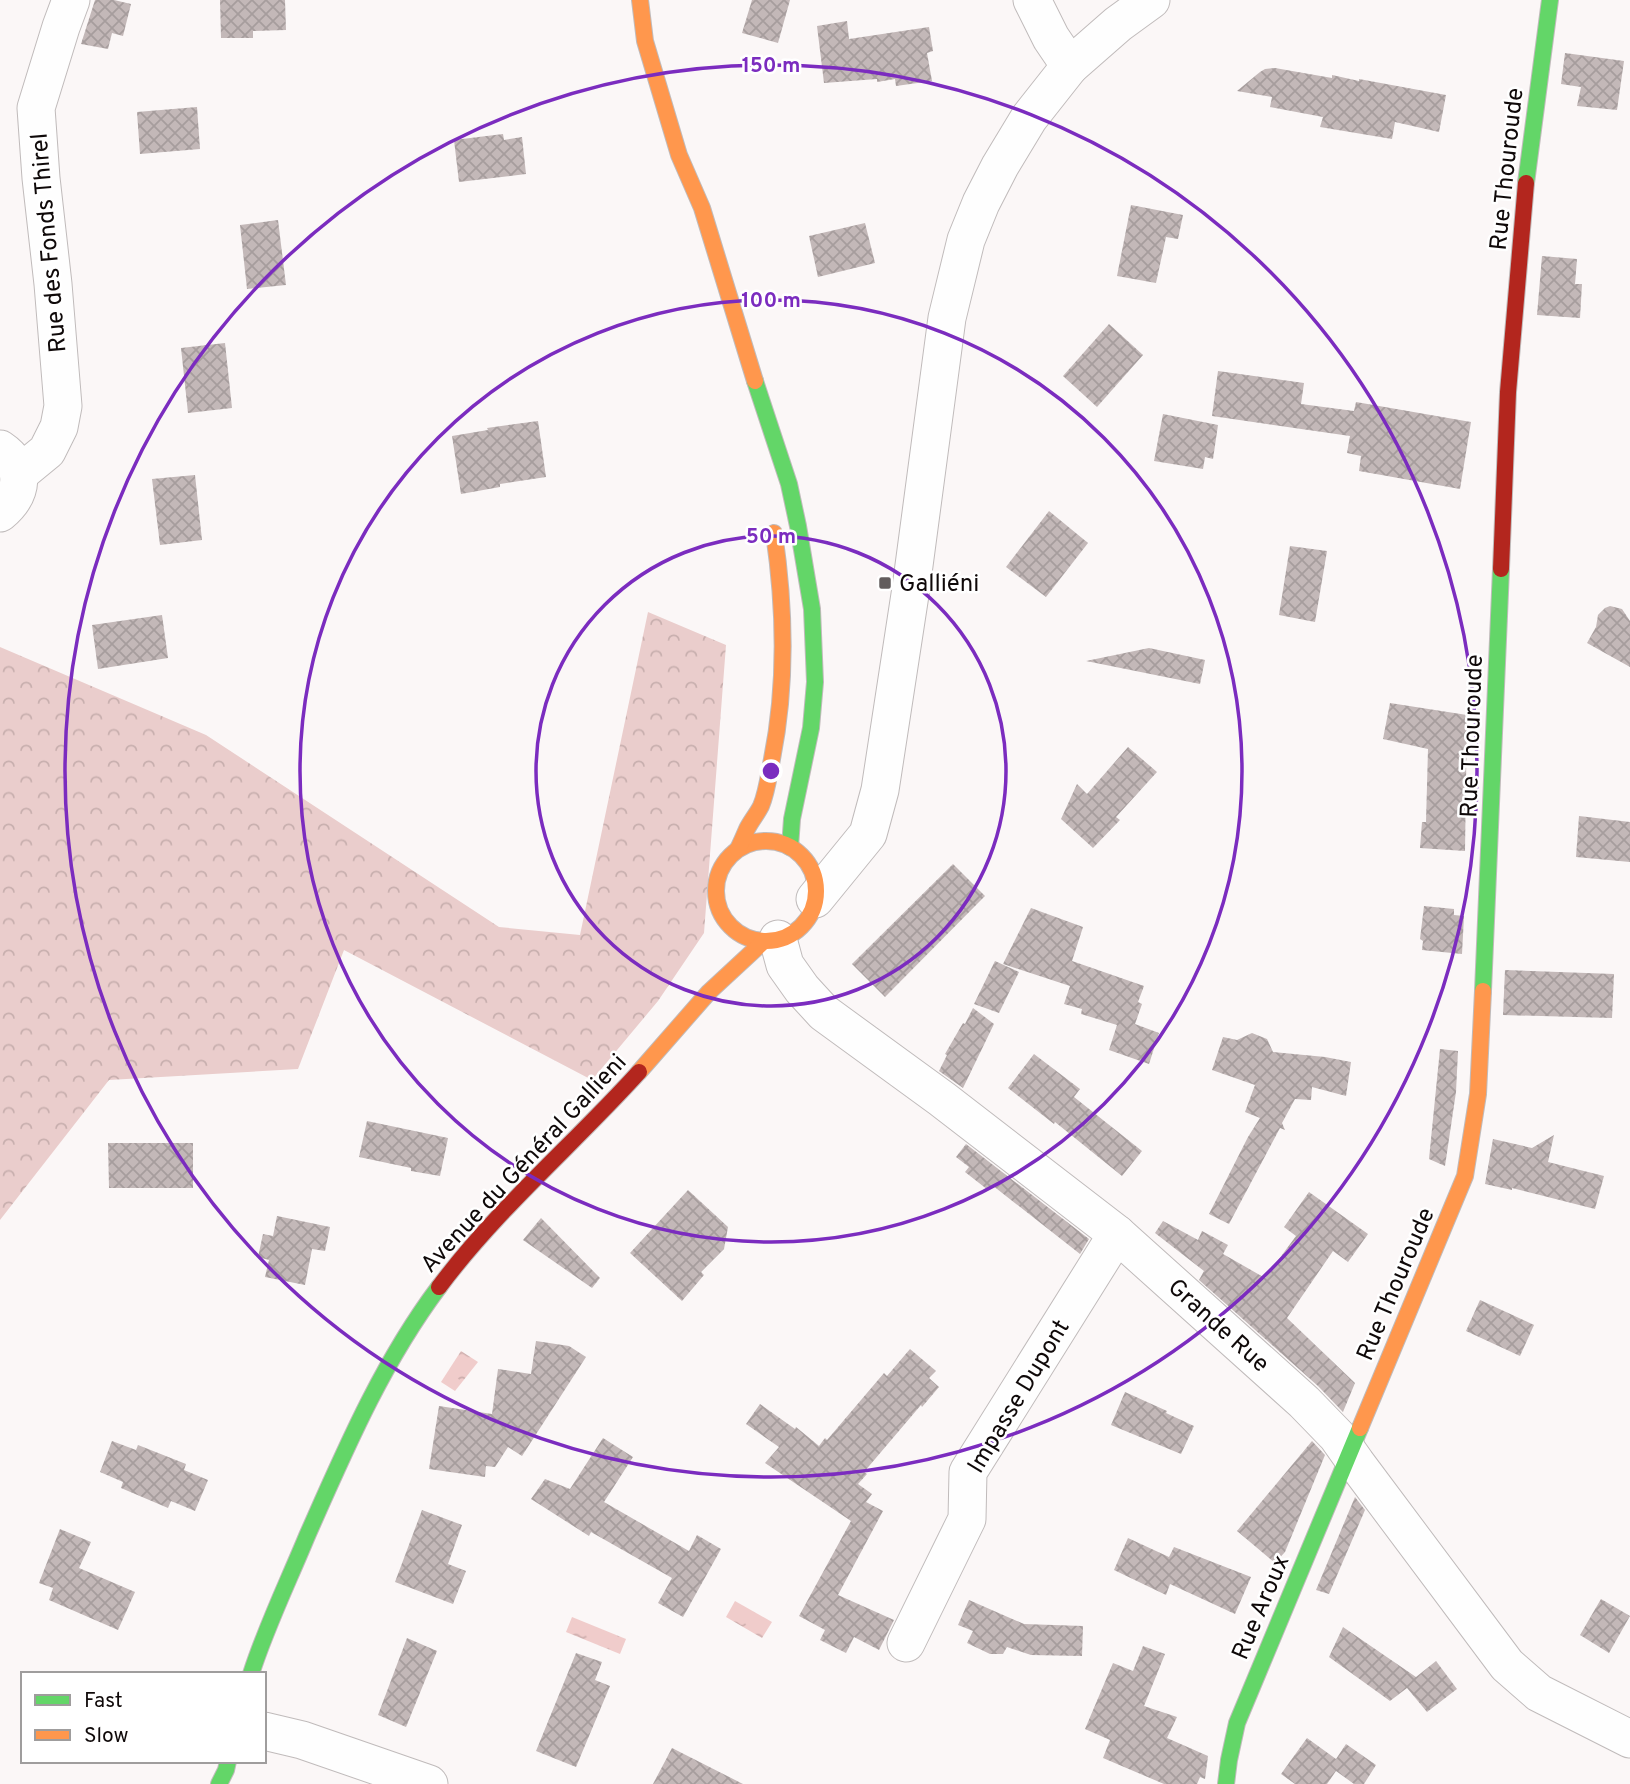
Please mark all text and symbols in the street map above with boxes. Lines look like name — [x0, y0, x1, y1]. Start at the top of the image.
text: 150 m — [742, 53, 800, 80]
street label: Rue Thouroude — [1485, 86, 1531, 252]
street label: Rue des Fonds Thirel — [25, 132, 75, 354]
text: 100 m — [741, 288, 801, 315]
text: 50 m — [746, 524, 796, 551]
place label: Galliéni — [899, 570, 979, 600]
marker: Galliéni — [877, 575, 893, 591]
street label: Rue Thouroude — [1455, 654, 1491, 818]
centre of rings — [759, 759, 783, 783]
street label: Avenue du Général Gallieni — [415, 1049, 634, 1280]
street label: Rue Thouroude — [1351, 1204, 1443, 1366]
street label: Grande Rue — [1161, 1273, 1275, 1380]
street label: Impasse Dupont — [962, 1315, 1077, 1479]
street label: Rue Aroux — [1226, 1551, 1297, 1665]
legend — [21, 1672, 266, 1763]
text: Fast — [84, 1688, 123, 1715]
text: Slow — [84, 1723, 129, 1750]

